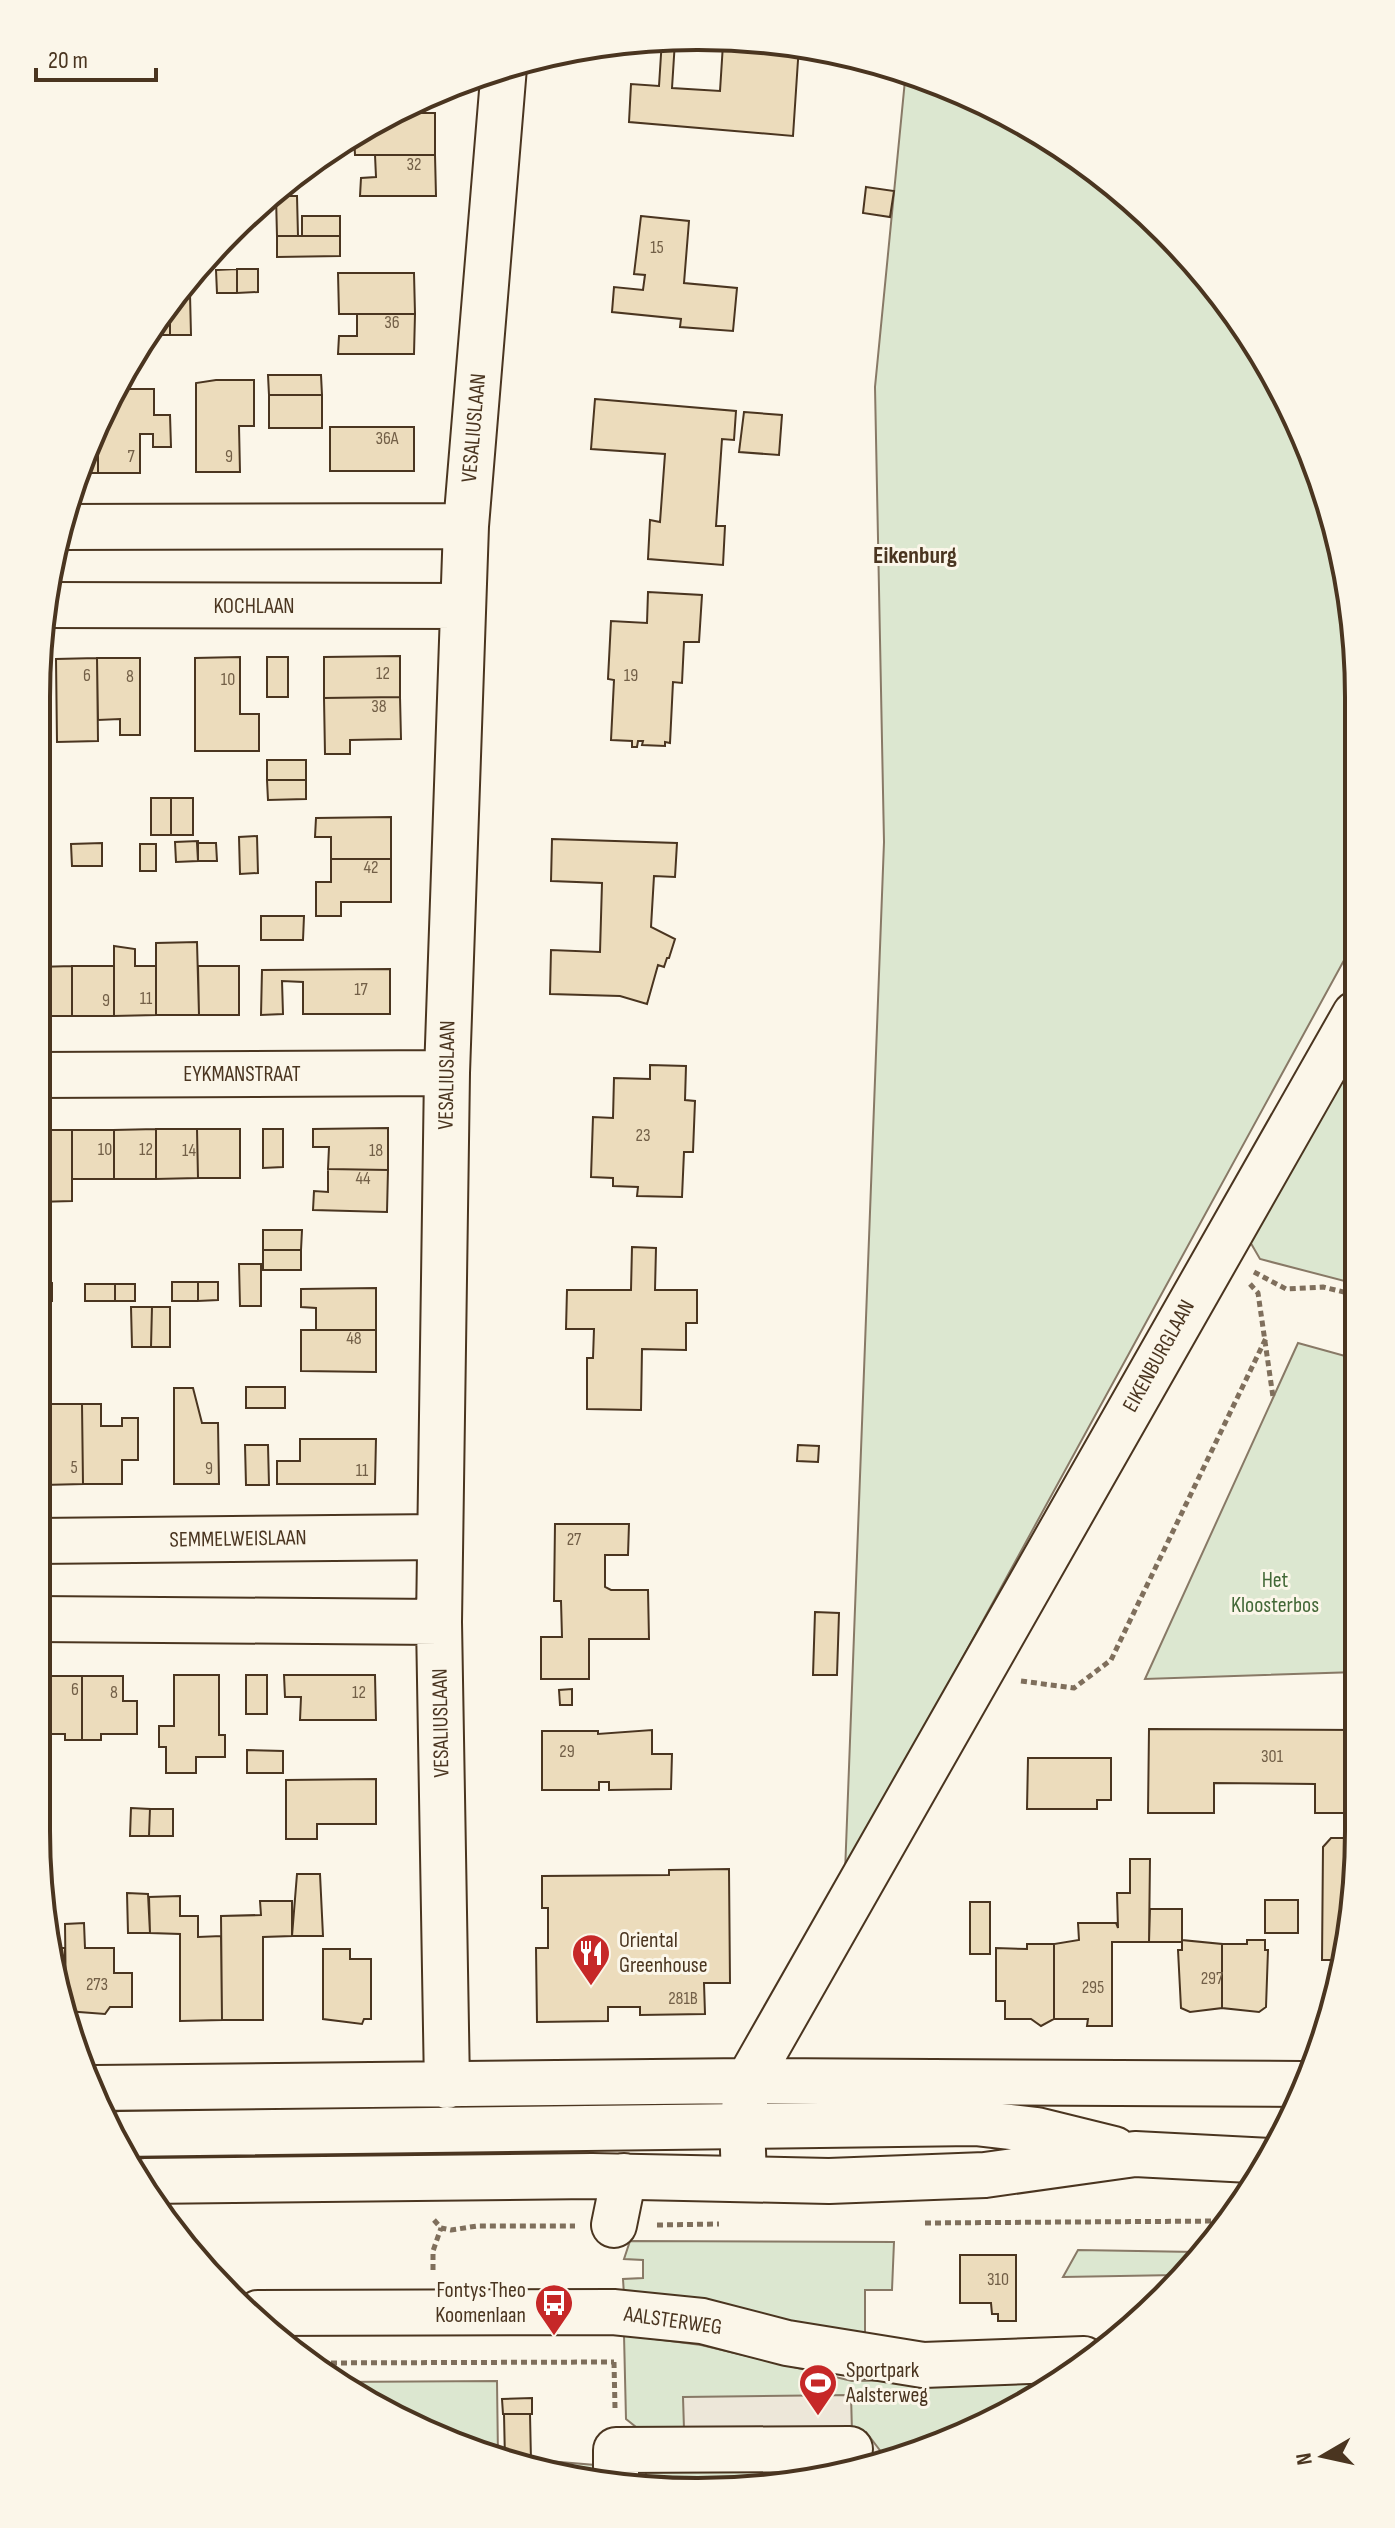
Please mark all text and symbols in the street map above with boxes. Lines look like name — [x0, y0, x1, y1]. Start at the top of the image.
scale bar — [36, 32, 156, 82]
text: 20 m — [48, 46, 88, 75]
house number: 32 — [407, 154, 421, 175]
house number: 15 — [650, 237, 664, 258]
house number: 36 — [384, 312, 400, 333]
street label: VESALIUSLAAN — [456, 372, 492, 484]
house number: 36A — [375, 428, 399, 449]
house number: 7 — [127, 446, 135, 467]
house number: 9 — [225, 446, 233, 467]
district label: Eikenburg — [873, 541, 957, 570]
street label: KOCHLAAN — [213, 593, 295, 620]
house number: 12 — [376, 663, 390, 684]
house number: 6 — [83, 665, 91, 686]
house number: 19 — [624, 665, 638, 686]
house number: 8 — [126, 666, 134, 687]
house number: 10 — [221, 669, 235, 690]
house number: 38 — [371, 696, 387, 717]
house number: 42 — [363, 857, 379, 878]
house number: 17 — [354, 979, 369, 1000]
house number: 11 — [140, 988, 153, 1009]
house number: 9 — [102, 990, 110, 1011]
street label: VESALIUSLAAN — [433, 1020, 461, 1130]
street label: EYKMANSTRAAT — [183, 1061, 301, 1088]
house number: 23 — [636, 1125, 651, 1146]
house number: 10 — [98, 1139, 112, 1160]
house number: 12 — [139, 1139, 153, 1160]
house number: 14 — [182, 1140, 196, 1161]
house number: 18 — [369, 1140, 383, 1161]
house number: 44 — [355, 1168, 371, 1189]
street label: EIKENBURGLAAN — [1117, 1295, 1201, 1417]
house number: 48 — [346, 1328, 362, 1349]
house number: 5 — [70, 1457, 78, 1478]
house number: 9 — [205, 1458, 213, 1479]
house number: 11 — [356, 1460, 369, 1481]
street label: SEMMELWEISLAAN — [169, 1524, 307, 1554]
house number: 27 — [567, 1529, 582, 1550]
park label: Het Kloosterbos — [1231, 1567, 1319, 1619]
street label: VESALIUSLAAN — [427, 1668, 455, 1778]
house number: 6 — [71, 1679, 79, 1700]
house number: 8 — [110, 1682, 118, 1703]
house number: 12 — [352, 1682, 366, 1703]
house number: 29 — [559, 1741, 575, 1762]
house number: 301 — [1261, 1746, 1284, 1767]
place label: Oriental Greenhouse — [619, 1927, 708, 1979]
restaurant icon: Oriental Greenhouse — [570, 1932, 612, 1987]
house number: 297 — [1201, 1968, 1224, 1989]
house number: 273 — [86, 1974, 108, 1995]
house number: 295 — [1082, 1977, 1104, 1998]
house number: 281B — [668, 1988, 698, 2009]
house number: 310 — [987, 2269, 1009, 2290]
place label: Fontys Theo Koomenlaan — [435, 2277, 526, 2329]
bus stop icon: Fontys Theo Koomenlaan — [533, 2282, 575, 2337]
street label: AALSTERWEG — [621, 2301, 724, 2341]
place label: Sportpark Aalsterweg — [845, 2357, 928, 2409]
sports icon: Sportpark Aalsterweg — [797, 2362, 839, 2417]
north arrow — [1283, 2416, 1363, 2496]
text: N — [1290, 2451, 1319, 2467]

